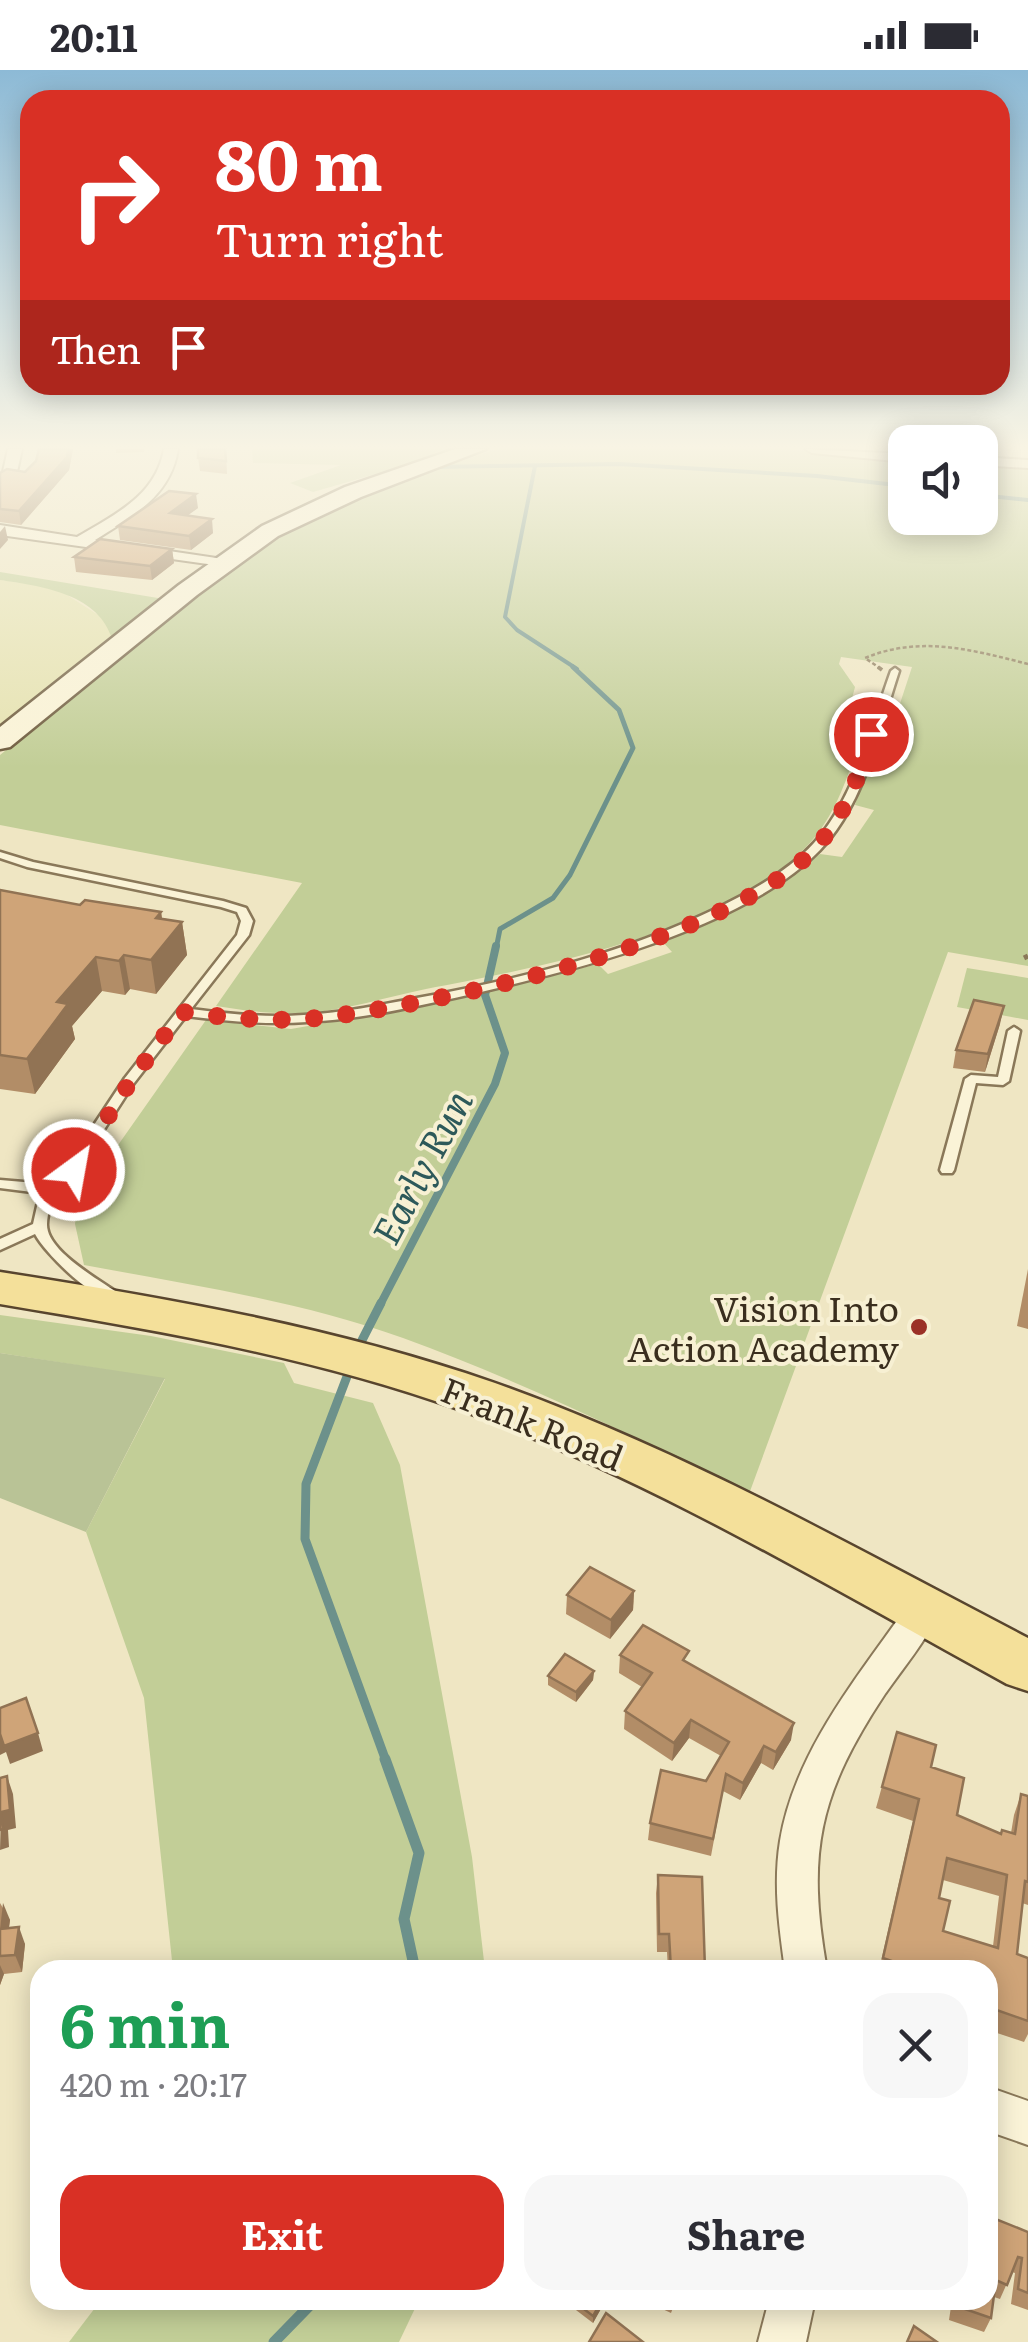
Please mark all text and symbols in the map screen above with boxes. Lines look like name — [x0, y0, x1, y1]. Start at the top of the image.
text: 20:11 — [50, 7, 138, 64]
text: 80 m — [215, 109, 383, 213]
icon: right — [50, 130, 180, 260]
text: Turn right — [215, 204, 443, 271]
text: Then — [50, 319, 141, 376]
icon: arrive — [161, 320, 216, 375]
map controls — [888, 425, 998, 535]
button: sound — [888, 425, 998, 535]
pin — [829, 692, 914, 777]
icon: arrive — [844, 707, 899, 762]
water label: Early Run — [355, 1078, 485, 1254]
position arrow — [22, 1118, 126, 1222]
place label: Vision Into Action Academy — [627, 1281, 900, 1373]
marker: Vision Into Action Academy — [908, 1316, 930, 1338]
street label: Frank Road — [434, 1362, 632, 1482]
text: 6 min — [60, 1977, 230, 2066]
button: close — [863, 1993, 968, 2098]
text: 420 m · 20:17 — [60, 2059, 247, 2107]
button: Exit — [60, 2175, 504, 2290]
button: Share — [524, 2175, 968, 2290]

